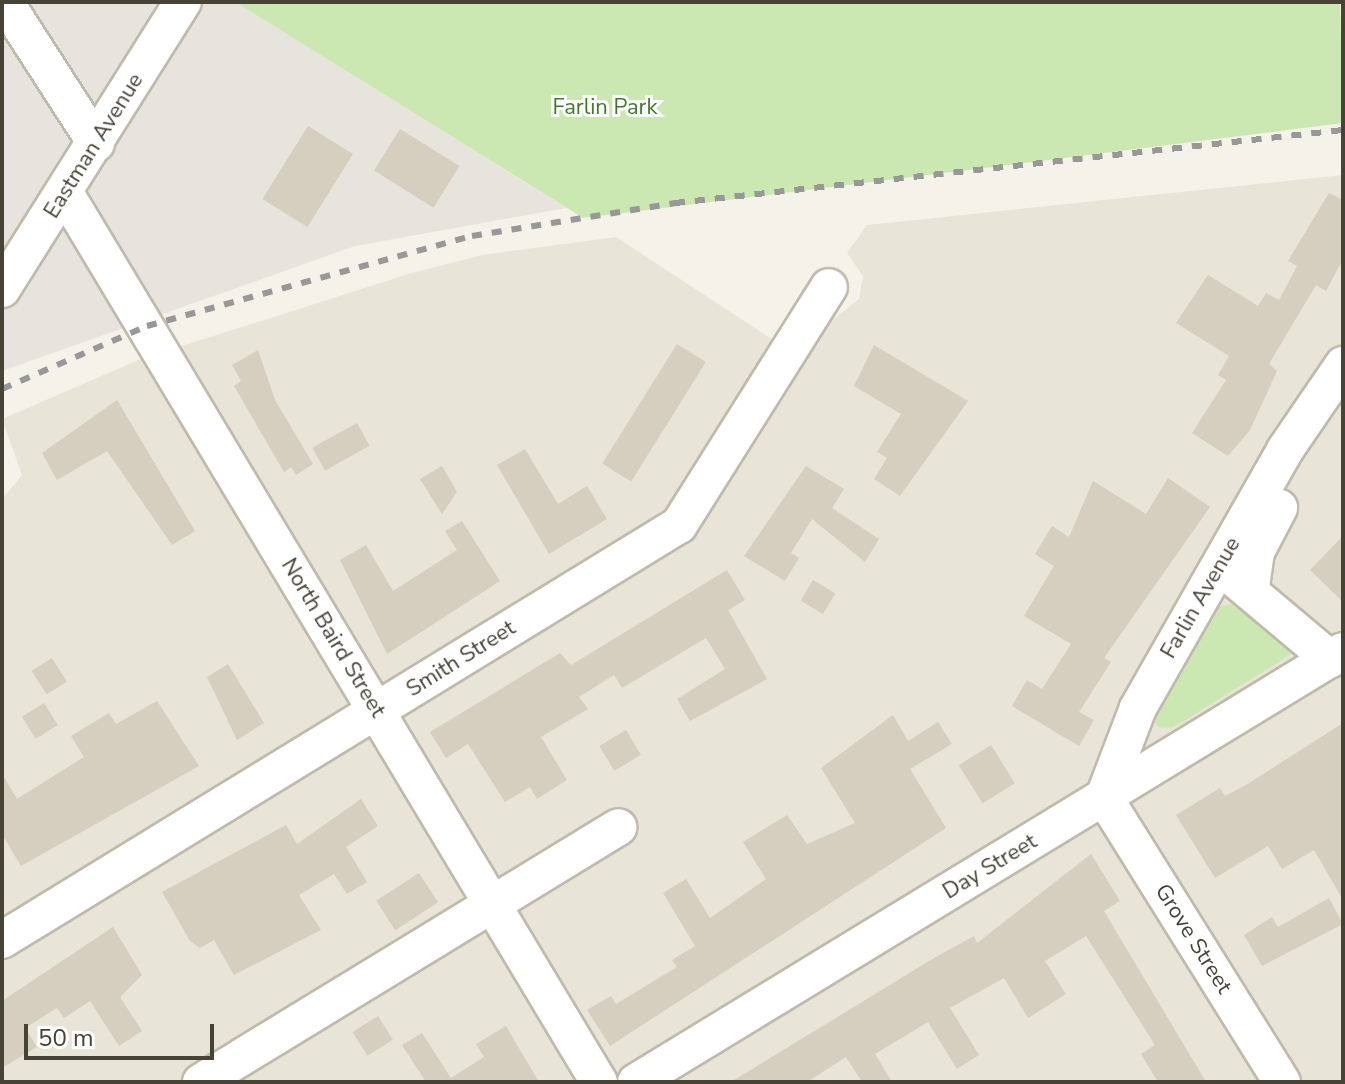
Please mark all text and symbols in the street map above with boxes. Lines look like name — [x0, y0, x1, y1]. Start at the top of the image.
street label: Eastman Avenue — [39, 69, 149, 223]
park label: Farlin Park — [553, 95, 657, 121]
street label: Farlin Avenue — [1156, 533, 1246, 663]
street label: North Baird Street — [275, 554, 391, 722]
street label: Smith Street — [402, 615, 520, 703]
street label: Day Street — [938, 829, 1042, 905]
street label: Grove Street — [1149, 879, 1237, 999]
scale bar — [28, 1008, 218, 1058]
text: 50 m — [38, 1022, 94, 1054]

